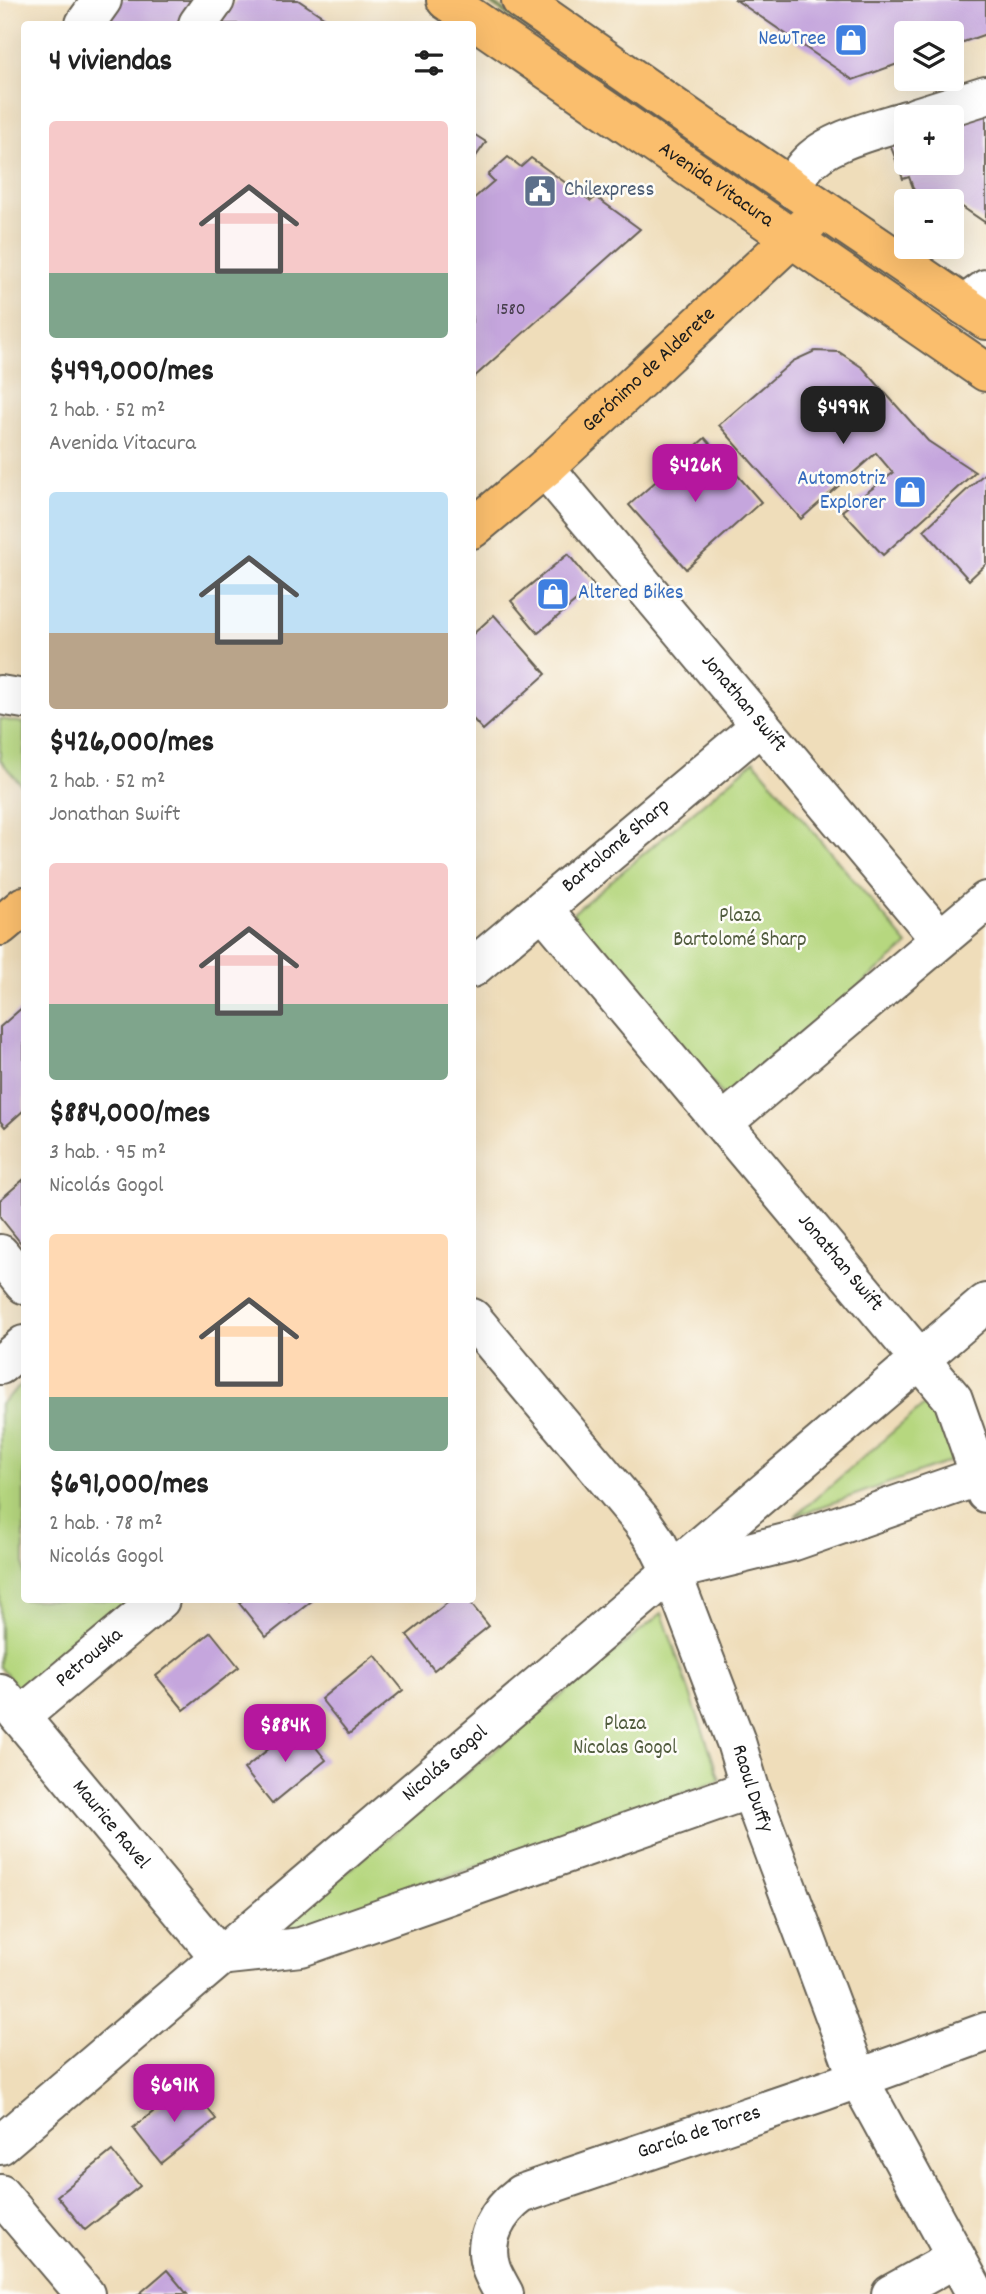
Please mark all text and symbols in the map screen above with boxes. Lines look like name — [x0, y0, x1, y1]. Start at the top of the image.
shop icon: NewTree — [832, 21, 870, 59]
map controls — [894, 21, 964, 259]
button: layers — [894, 21, 964, 91]
place label: NewTree — [758, 25, 826, 55]
text: 4 viviendas — [49, 42, 172, 85]
icon: filters — [410, 44, 448, 82]
button: + — [894, 105, 964, 175]
street label: Avenida Vitacura — [651, 135, 780, 237]
icon: home — [186, 166, 312, 292]
public building icon: Chilexpress — [521, 172, 559, 210]
place label: Chilexpress — [564, 176, 654, 206]
button: − — [894, 189, 964, 259]
house number: 1580 — [496, 298, 526, 323]
street label: Gerónimo de Alderete — [576, 301, 723, 440]
text: $499,000/mes — [49, 352, 214, 395]
pin: $499K — [794, 386, 892, 446]
text: $499K — [817, 392, 869, 425]
text: 2 hab. · 52 m² — [49, 395, 165, 428]
text: Avenida Vitacura — [49, 428, 196, 461]
pin: $426K — [646, 444, 744, 504]
text: $426K — [668, 450, 722, 483]
place label: Automotriz Explorer — [797, 465, 886, 519]
shop icon: Automotriz Explorer — [891, 473, 929, 511]
icon: home — [186, 537, 312, 663]
shop icon: Altered Bikes — [534, 575, 572, 613]
place label: Altered Bikes — [578, 579, 684, 609]
street label: Jonathan Swift — [693, 648, 793, 760]
text: $426,000/mes — [49, 723, 214, 766]
text: 2 hab. · 52 m² — [49, 766, 165, 799]
street label: Bartolomé Sharp — [556, 792, 677, 901]
text: Jonathan Swift — [49, 799, 180, 832]
park label: Plaza Bartolomé Sharp — [673, 902, 807, 956]
icon: home — [186, 908, 312, 1034]
text: $884,000/mes — [49, 1094, 210, 1137]
text: 3 hab. · 95 m² — [49, 1137, 166, 1170]
text: Nicolás Gogol — [49, 1170, 164, 1203]
street label: Jonathan Swift — [789, 1208, 890, 1319]
icon: home — [186, 1279, 312, 1405]
text: $691,000/mes — [49, 1465, 209, 1508]
text: 2 hab. · 78 m² — [49, 1508, 163, 1541]
text: Nicolás Gogol — [49, 1541, 164, 1574]
street label: Petrouska — [49, 1621, 131, 1696]
pin: $884K — [236, 1704, 334, 1764]
text: $884K — [260, 1710, 310, 1743]
park label: Plaza Nicolas Gogol — [573, 1710, 677, 1764]
street label: Nicolás Gogol — [396, 1719, 495, 1810]
street label: Raoul Duffy — [723, 1741, 780, 1838]
street label: Maurice Ravel — [64, 1774, 156, 1876]
pin: $691K — [125, 2064, 223, 2124]
text: $691K — [149, 2070, 199, 2103]
street label: García de Torres — [634, 2098, 765, 2168]

